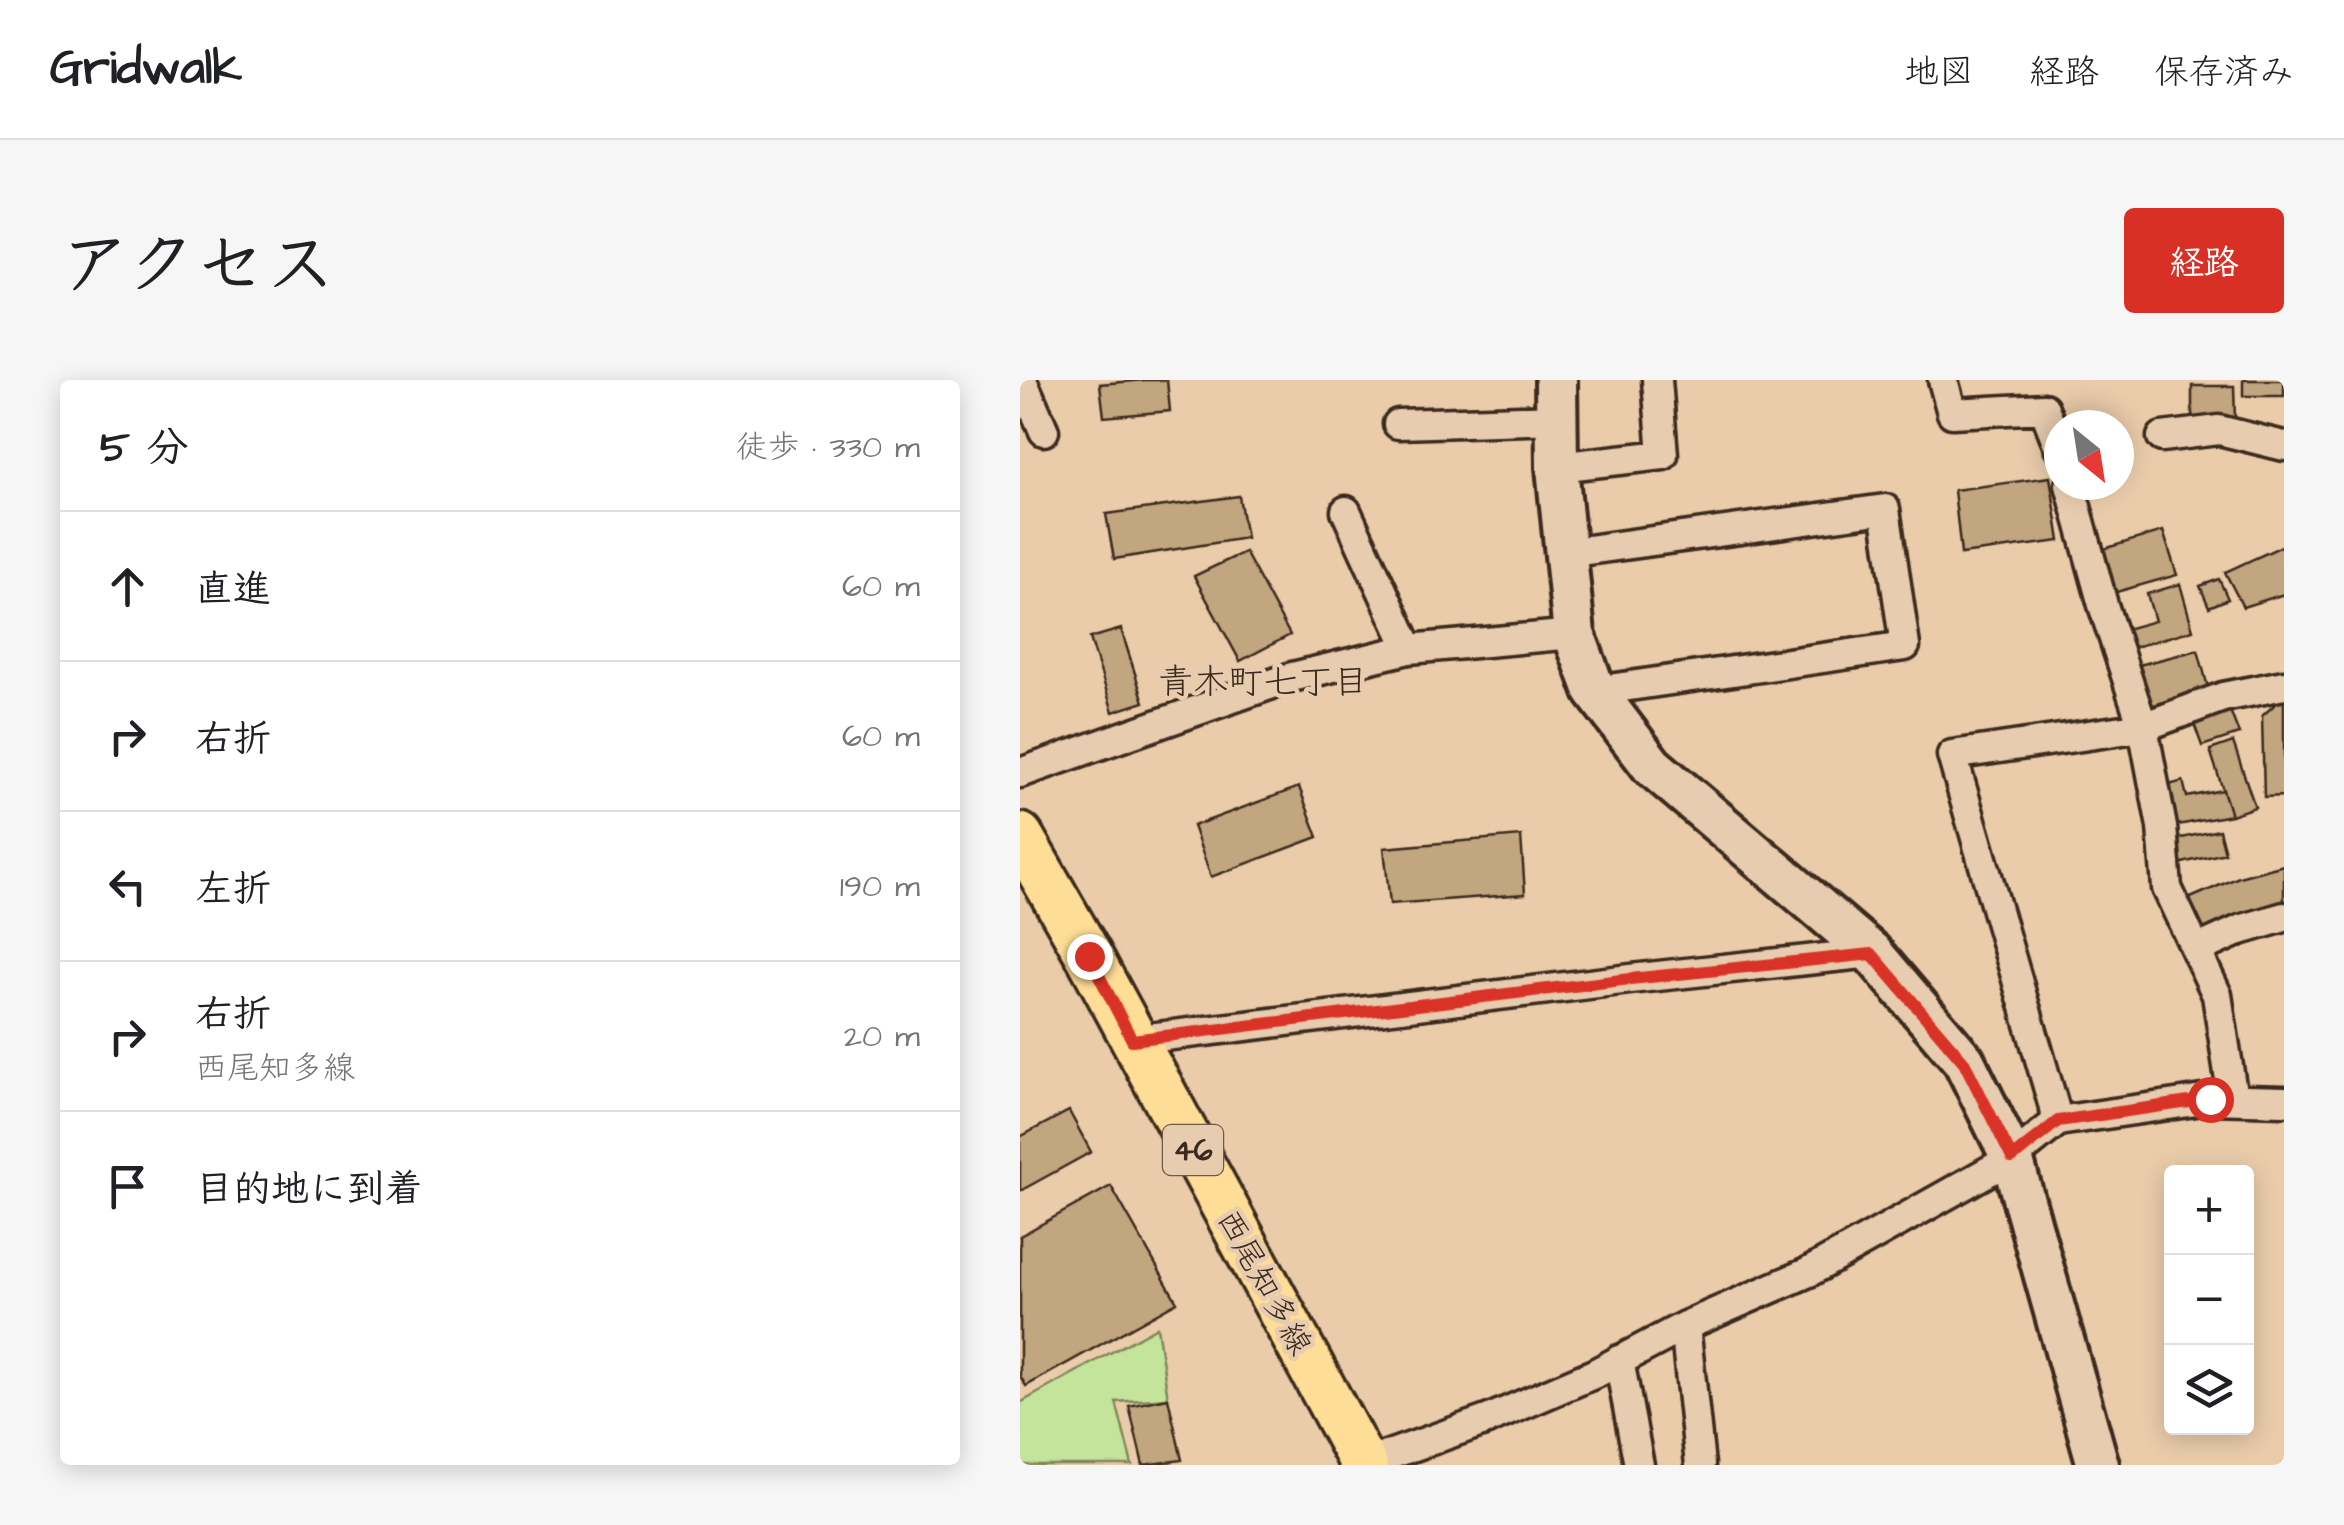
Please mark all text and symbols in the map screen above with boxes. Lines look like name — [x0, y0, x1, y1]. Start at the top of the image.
text: Gridwalk — [50, 36, 242, 102]
text: 地図 — [1904, 48, 1974, 97]
text: 経路 — [2029, 48, 2099, 97]
text: 保存済み — [2154, 48, 2294, 97]
button: 経路 — [2124, 208, 2284, 313]
text: アクセス — [60, 218, 336, 315]
north arrow — [2044, 410, 2134, 500]
text: 5 分 — [100, 420, 189, 478]
text: 徒歩 · 330 m — [735, 425, 920, 470]
icon: ahead — [100, 559, 155, 614]
text: 直進 — [195, 564, 271, 616]
text: 60 m — [842, 564, 920, 609]
district label: 青木町七丁目 — [1158, 658, 1368, 707]
icon: right — [100, 709, 155, 764]
text: 右折 — [195, 714, 271, 766]
text: 60 m — [842, 714, 920, 759]
icon: left — [100, 859, 155, 914]
text: 左折 — [195, 864, 271, 916]
text: 190 m — [840, 864, 920, 909]
route end — [1067, 934, 1113, 980]
text: 右折 — [195, 989, 271, 1041]
icon: right — [100, 1009, 155, 1064]
text: 20 m — [844, 1014, 920, 1059]
text: 西尾知多線 — [195, 1046, 355, 1091]
route start — [2188, 1077, 2234, 1123]
road number: 46 — [1163, 1125, 1223, 1175]
icon: arrive — [100, 1159, 155, 1214]
text: 目的地に到着 — [195, 1164, 423, 1216]
map controls — [2164, 1165, 2254, 1435]
button: + — [2164, 1165, 2254, 1255]
street label: 西尾知多線 — [1205, 1202, 1322, 1364]
button: − — [2164, 1255, 2254, 1345]
button: layers — [2164, 1345, 2254, 1435]

